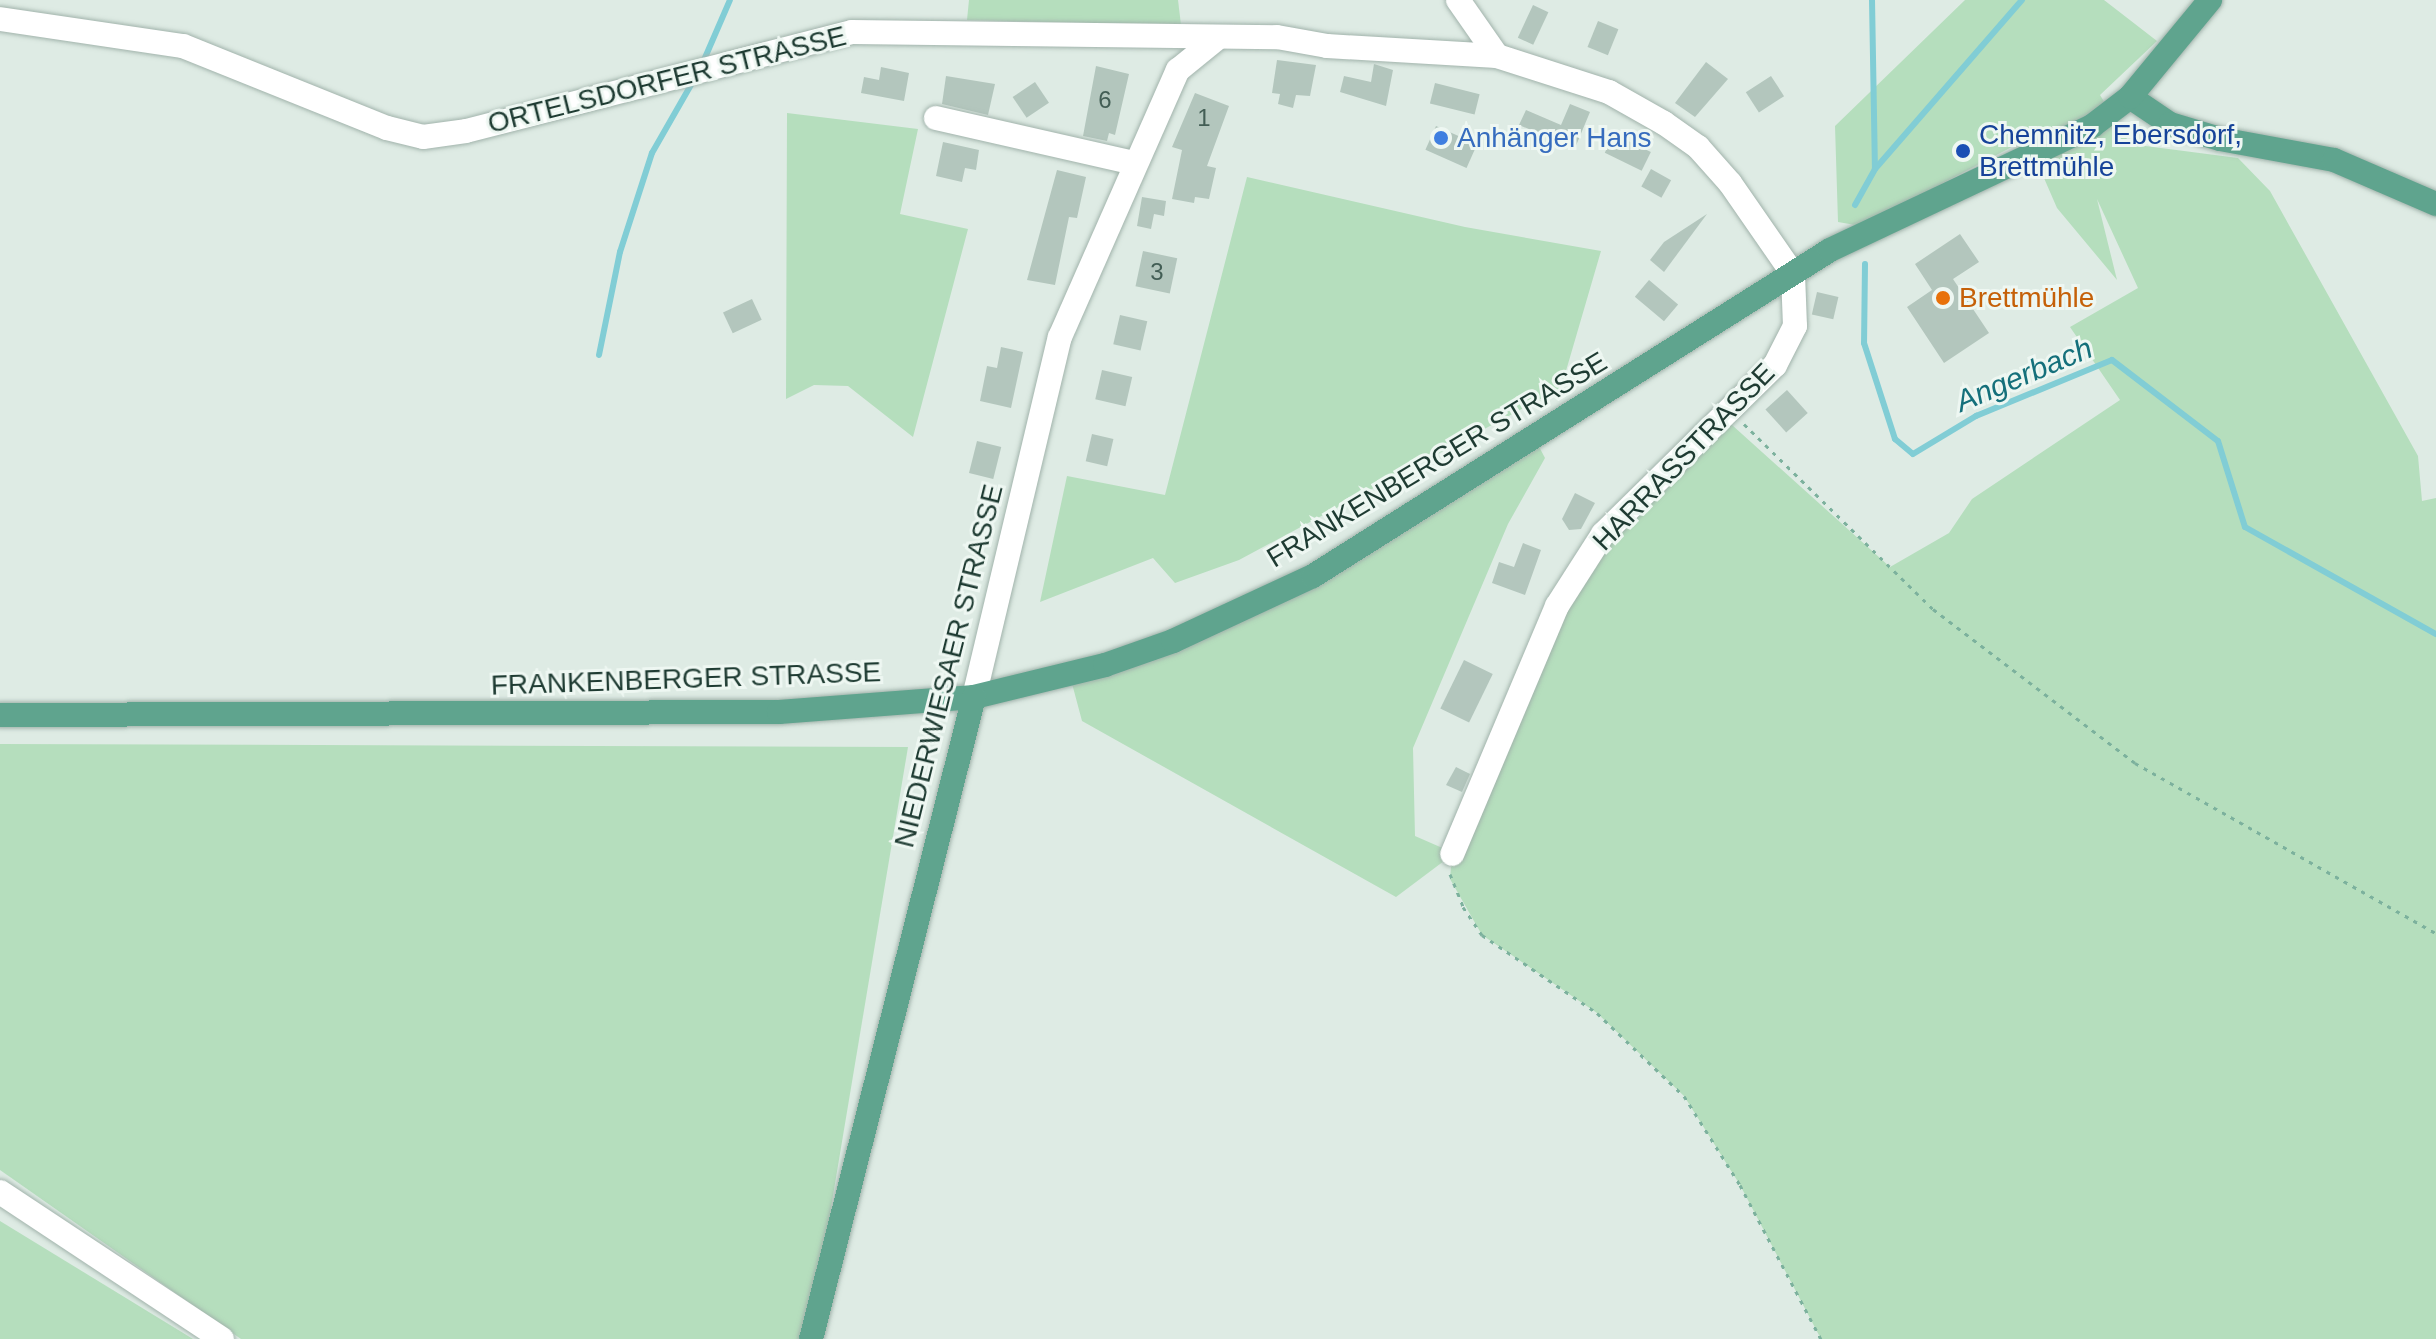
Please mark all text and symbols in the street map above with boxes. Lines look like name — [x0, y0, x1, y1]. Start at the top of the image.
street label: ORTELSDORFER STRASSE — [484, 19, 850, 141]
house number: 6 — [1098, 86, 1112, 114]
house number: 1 — [1197, 104, 1211, 132]
place label: Chemnitz, Ebersdorf, Brettmühle — [1979, 118, 2242, 184]
place label: Anhänger Hans — [1457, 121, 1652, 155]
marker: Anhänger Hans — [1432, 129, 1450, 147]
marker: Chemnitz, Ebersdorf, Brettmühle — [1954, 142, 1972, 160]
house number: 3 — [1150, 258, 1164, 286]
place label: Brettmühle — [1959, 281, 2094, 315]
marker: Brettmühle — [1934, 289, 1952, 307]
water label: Angerbach — [1950, 330, 2098, 420]
street label: FRANKENBERGER STRASSE — [1261, 345, 1613, 575]
street label: HARRASSTRASSE — [1586, 356, 1782, 558]
street label: NIEDERWIESAER STRASSE — [888, 481, 1010, 851]
street label: FRANKENBERGER STRASSE — [490, 655, 882, 703]

